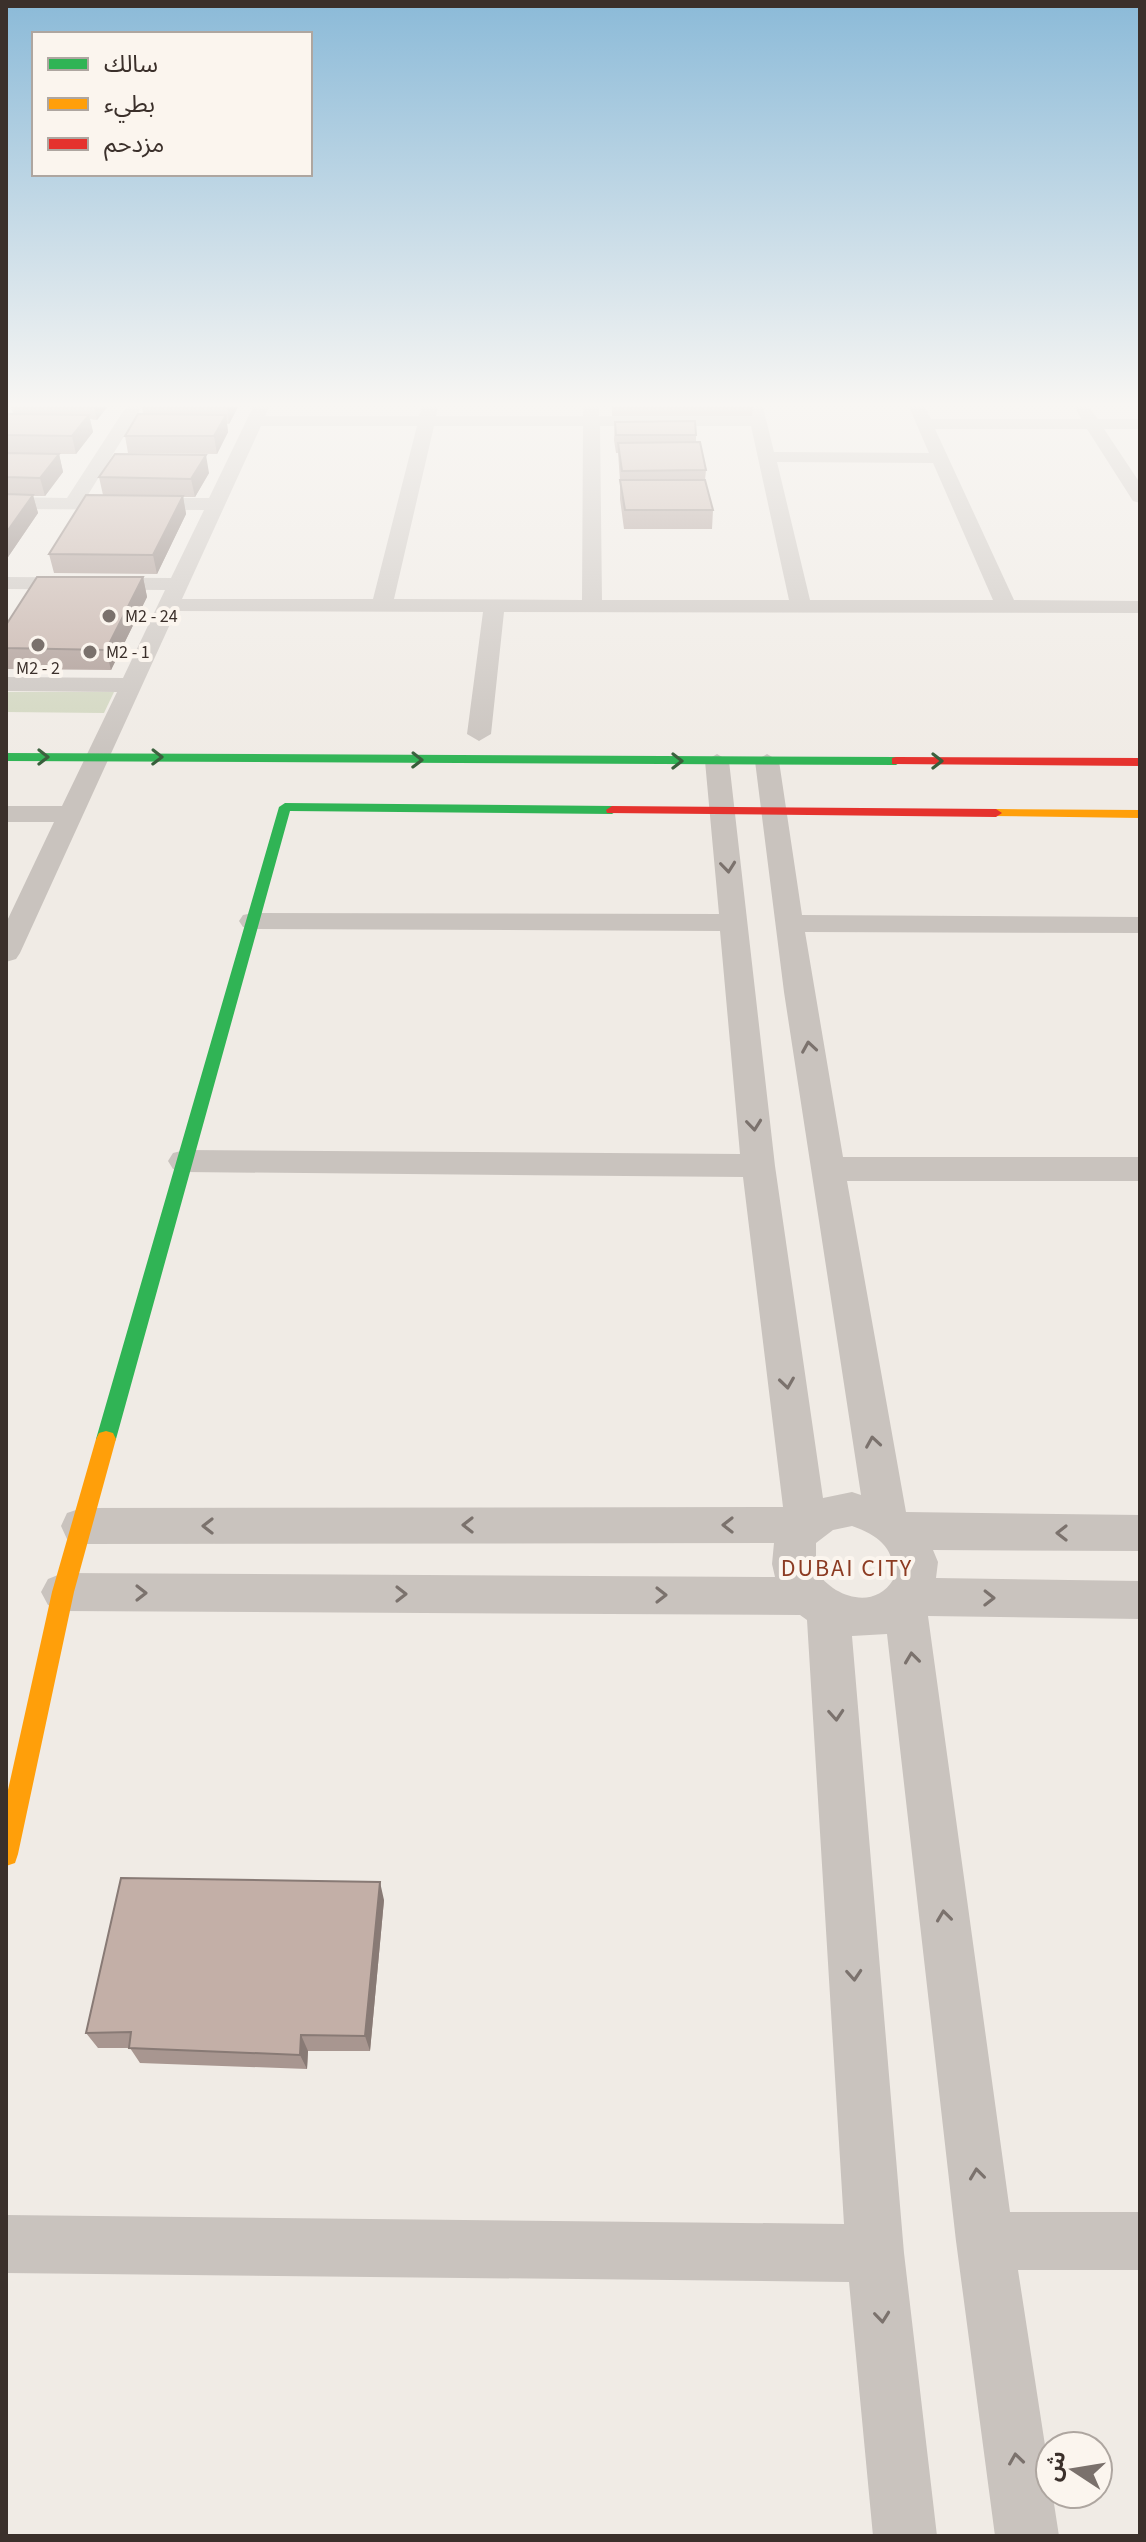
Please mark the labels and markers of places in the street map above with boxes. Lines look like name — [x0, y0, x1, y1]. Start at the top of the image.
place label: M2 - 24 — [125, 604, 178, 629]
marker: M2 - 24 — [100, 607, 118, 625]
marker: M2 - 2 — [29, 636, 47, 654]
place label: M2 - 1 — [106, 640, 150, 665]
marker: M2 - 1 — [81, 643, 99, 661]
place label: M2 - 2 — [16, 656, 60, 681]

